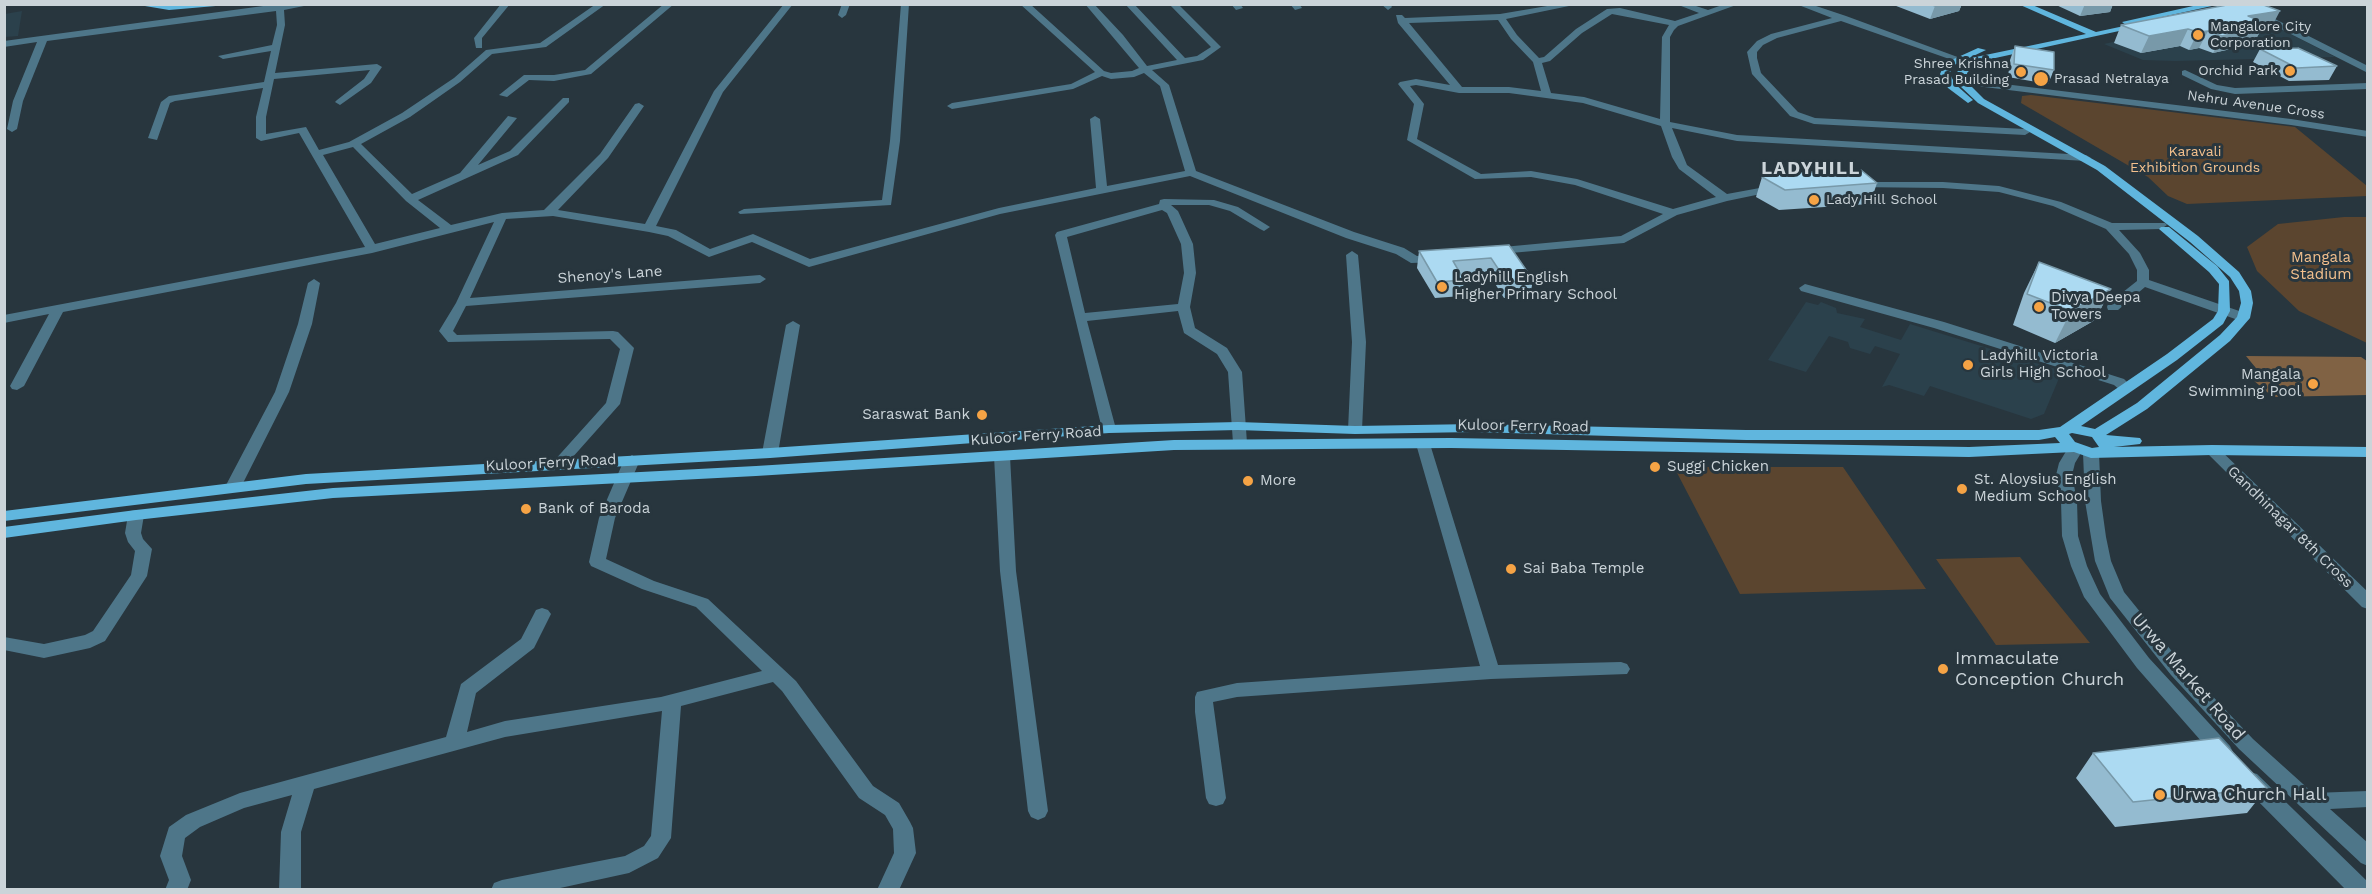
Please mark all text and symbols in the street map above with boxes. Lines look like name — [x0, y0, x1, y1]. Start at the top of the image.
place label: Mangalore City Corporation — [2210, 19, 2311, 51]
marker: Mangalore City Corporation — [2191, 28, 2205, 42]
place label: Shree Krishna Prasad Building — [1904, 56, 2009, 88]
place label: Orchid Park — [2198, 63, 2278, 79]
marker: Orchid Park — [2283, 64, 2297, 78]
marker: Shree Krishna Prasad Building — [2014, 65, 2028, 79]
marker: Prasad Netralaya — [2032, 70, 2050, 88]
place label: Prasad Netralaya — [2054, 71, 2169, 87]
street label: Nehru Avenue Cross — [2186, 87, 2326, 123]
park label: Karavali Exhibition Grounds — [2130, 144, 2260, 176]
district label: LADYHILL — [1761, 158, 1861, 180]
place label: Lady Hill School — [1826, 192, 1937, 208]
marker: Lady Hill School — [1807, 193, 1821, 207]
park label: Mangala Stadium — [2290, 249, 2352, 284]
street label: Shenoy's Lane — [557, 262, 663, 288]
place label: Ladyhill English Higher Primary School — [1454, 269, 1617, 304]
marker: Ladyhill English Higher Primary School — [1435, 280, 1449, 294]
place label: Divya Deepa Towers — [2051, 289, 2141, 324]
marker: Divya Deepa Towers — [2032, 300, 2046, 314]
place label: Ladyhill Victoria Girls High School — [1980, 347, 2106, 382]
marker: Ladyhill Victoria Girls High School — [1961, 358, 1975, 372]
place label: Mangala Swimming Pool — [2188, 366, 2301, 401]
marker: Mangala Swimming Pool — [2306, 377, 2320, 391]
place label: Saraswat Bank — [862, 406, 970, 424]
marker: Saraswat Bank — [975, 408, 989, 422]
street label: Kuloor Ferry Road — [1457, 416, 1589, 436]
street label: Kuloor Ferry Road — [970, 422, 1102, 450]
street label: Kuloor Ferry Road — [485, 451, 617, 475]
place label: Suggi Chicken — [1667, 458, 1769, 476]
marker: Suggi Chicken — [1648, 460, 1662, 474]
street label: Gandhinagar 8th Cross — [2223, 462, 2357, 592]
place label: St. Aloysius English Medium School — [1974, 471, 2117, 506]
place label: More — [1260, 472, 1296, 490]
marker: More — [1241, 474, 1255, 488]
marker: St. Aloysius English Medium School — [1955, 482, 1969, 496]
place label: Bank of Baroda — [538, 500, 650, 518]
marker: Bank of Baroda — [519, 502, 533, 516]
place label: Sai Baba Temple — [1523, 560, 1644, 578]
marker: Sai Baba Temple — [1504, 562, 1518, 576]
street label: Urwa Market Road — [2127, 609, 2249, 745]
place label: Immaculate Conception Church — [1955, 648, 2124, 690]
marker: Immaculate Conception Church — [1936, 662, 1950, 676]
place label: Urwa Church Hall — [2172, 784, 2326, 806]
marker: Urwa Church Hall — [2153, 788, 2167, 802]

